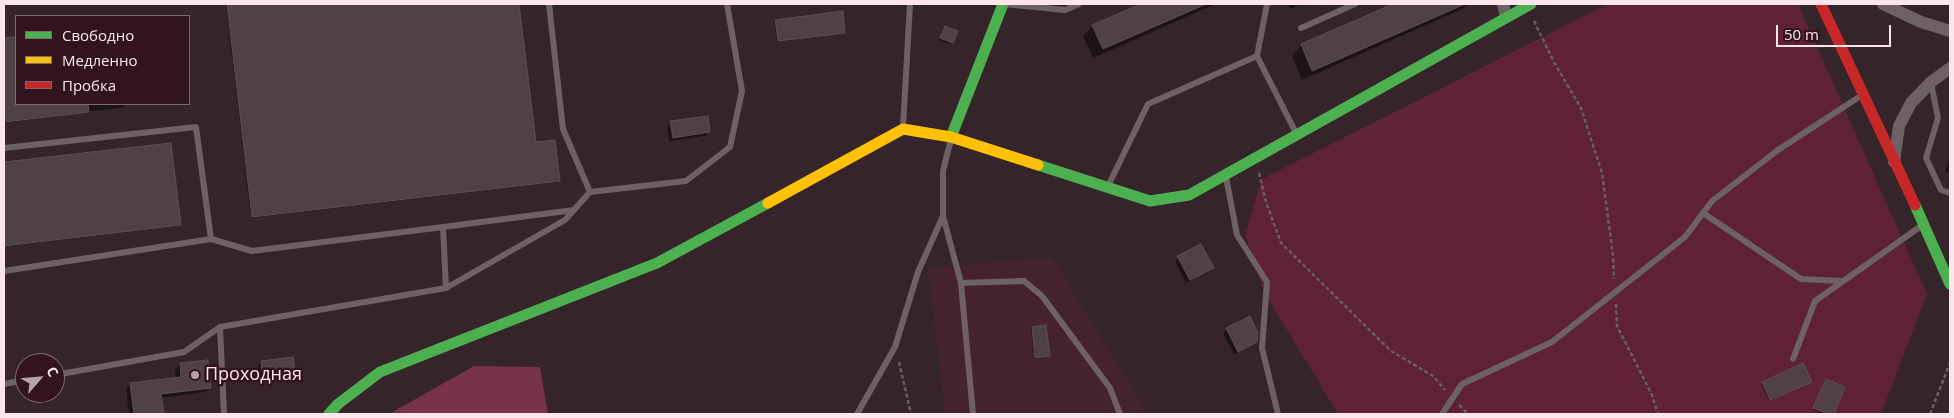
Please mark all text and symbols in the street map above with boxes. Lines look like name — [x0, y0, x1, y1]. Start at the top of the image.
legend — [15, 15, 190, 105]
scale bar — [1779, 15, 1894, 47]
text: 50 m — [1784, 24, 1819, 44]
text: Свободно — [62, 25, 134, 45]
text: Медленно — [62, 50, 138, 70]
text: Пробка — [62, 75, 116, 95]
north arrow — [15, 353, 65, 403]
text: С — [42, 363, 63, 380]
place label: Проходная — [205, 364, 302, 386]
marker: Проходная — [189, 369, 201, 381]

